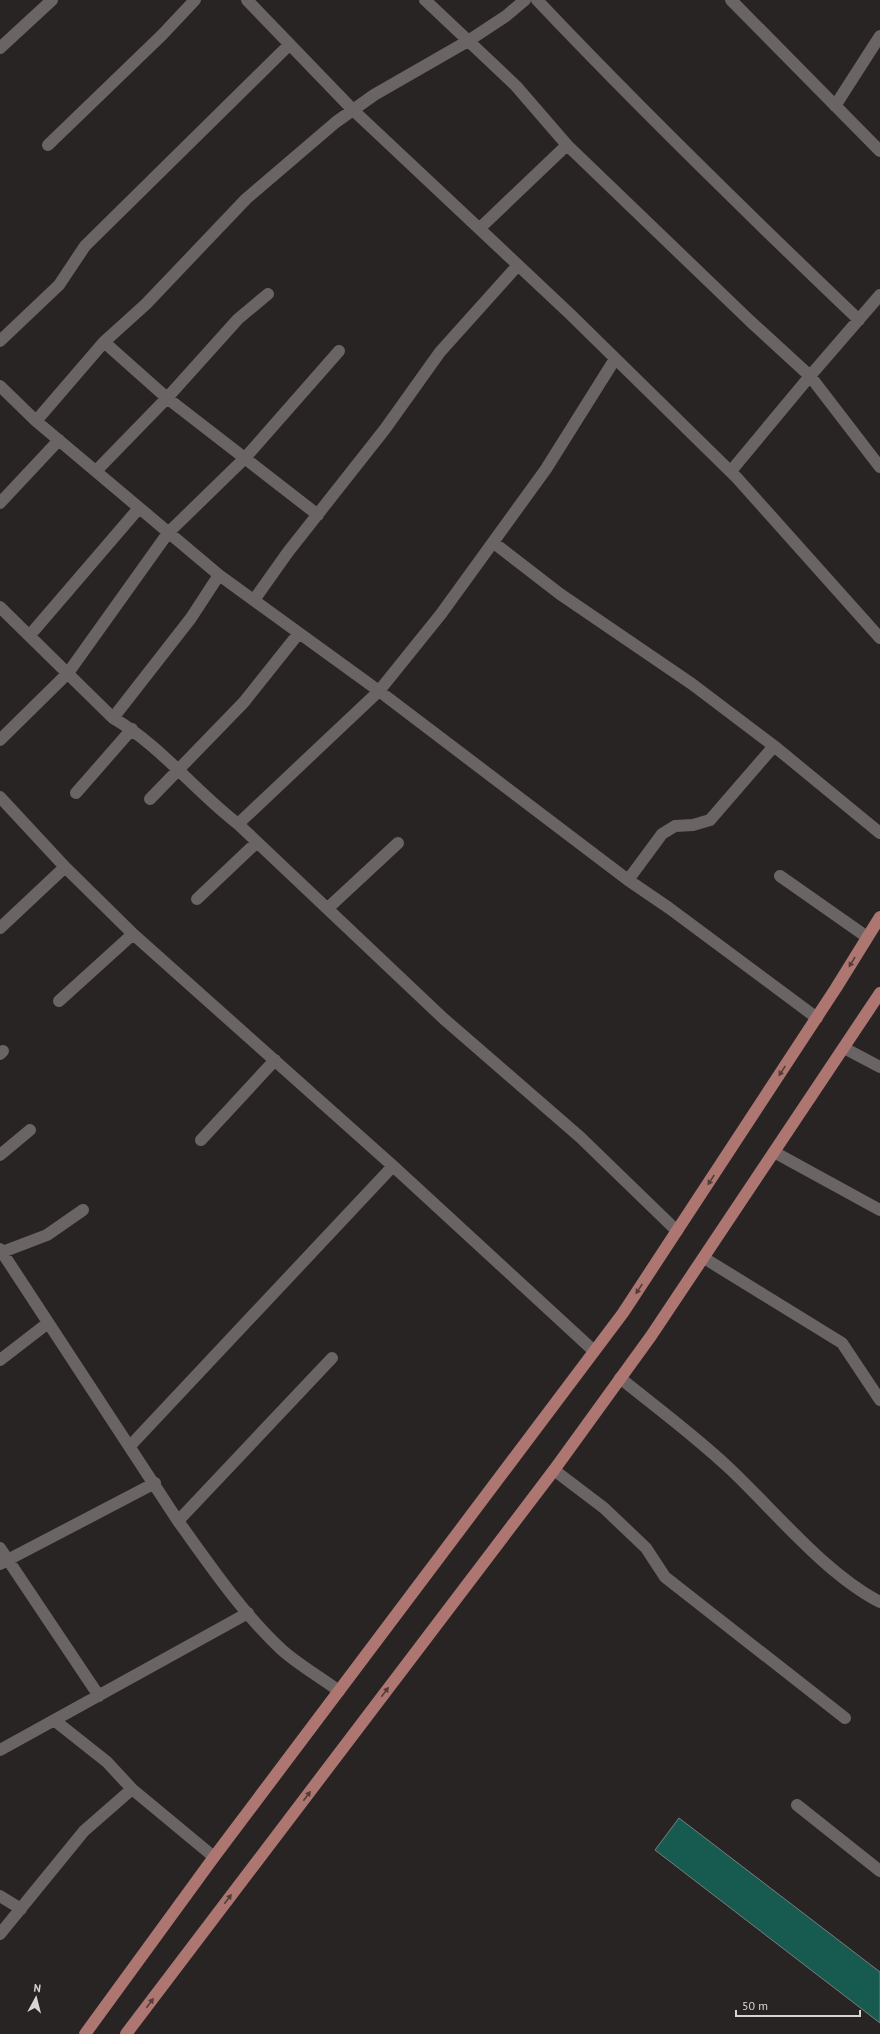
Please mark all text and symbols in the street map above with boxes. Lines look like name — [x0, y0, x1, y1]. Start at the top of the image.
one-way arrow — [848, 957, 856, 967]
one-way arrow — [778, 1066, 786, 1076]
one-way arrow — [707, 1174, 714, 1186]
one-way arrow — [635, 1283, 643, 1294]
one-way arrow — [381, 1687, 390, 1698]
one-way arrow — [303, 1790, 311, 1801]
one-way arrow — [224, 1894, 232, 1905]
north arrow — [16, 1978, 56, 2018]
text: N — [33, 1981, 42, 1995]
scale bar — [736, 1992, 860, 2018]
one-way arrow — [145, 1998, 153, 2008]
text: 50 m — [742, 1998, 768, 2013]

